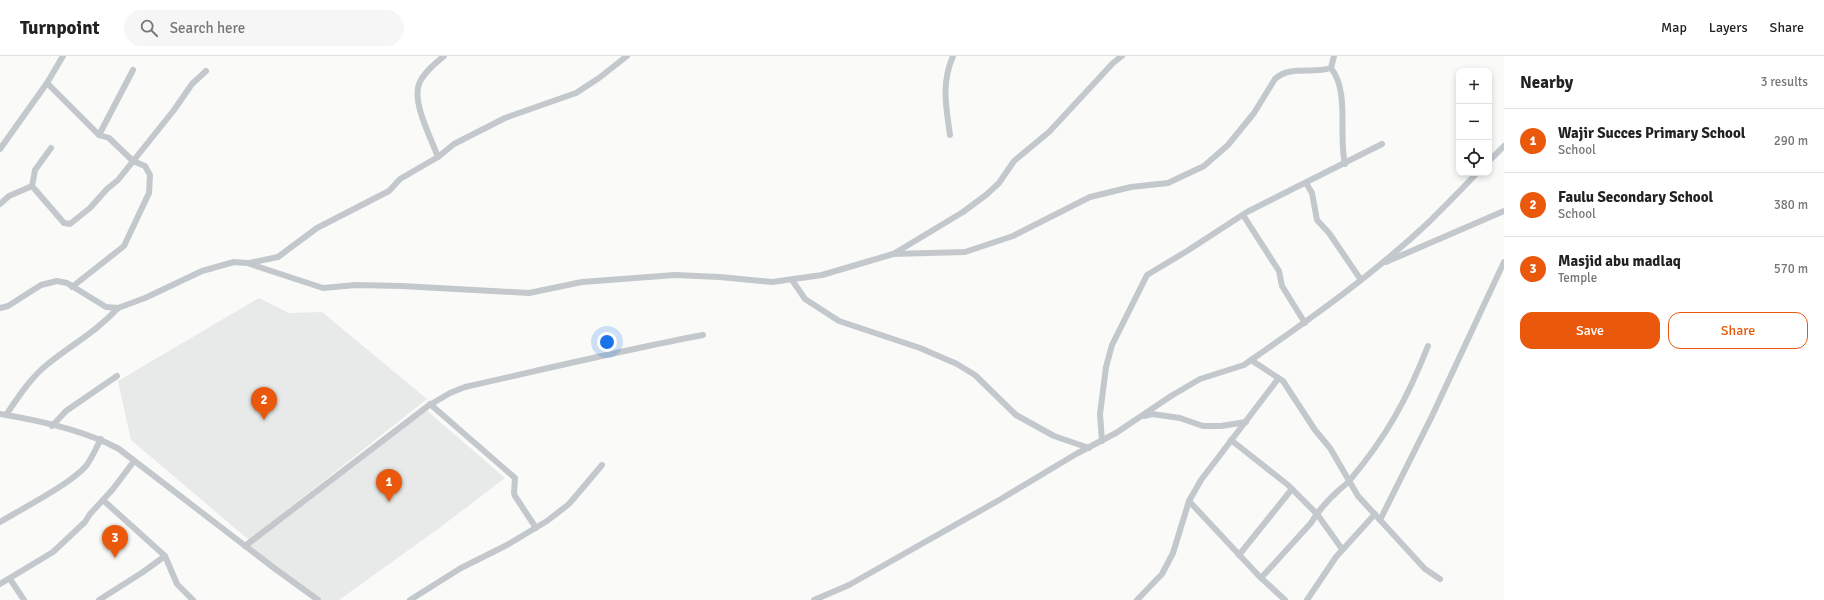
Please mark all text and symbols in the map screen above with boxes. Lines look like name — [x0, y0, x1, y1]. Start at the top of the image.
search box — [124, 10, 404, 46]
text: Turnpoint — [20, 16, 100, 40]
icon: search — [138, 17, 160, 39]
text: Search here — [170, 19, 245, 37]
text: Map — [1661, 19, 1687, 36]
text: Layers — [1709, 19, 1748, 36]
text: Share — [1770, 19, 1804, 36]
map controls — [1456, 68, 1492, 176]
button: + — [1456, 68, 1492, 104]
text: Nearby — [1520, 72, 1573, 93]
text: 3 results — [1760, 74, 1808, 90]
button: − — [1456, 104, 1492, 140]
text: Wajir Succes Primary School — [1558, 124, 1745, 142]
text: 1 — [1529, 133, 1537, 149]
text: 290 m — [1774, 133, 1808, 149]
button: locate — [1456, 140, 1492, 176]
text: School — [1558, 142, 1596, 158]
text: Faulu Secondary School — [1558, 188, 1713, 206]
text: 2 — [1529, 197, 1537, 213]
text: 380 m — [1774, 197, 1808, 213]
text: School — [1558, 206, 1596, 222]
text: Masjid abu madlaq — [1558, 252, 1681, 270]
text: 3 — [1529, 261, 1537, 277]
text: 570 m — [1774, 261, 1808, 277]
text: Temple — [1558, 270, 1597, 286]
button: Save — [1520, 312, 1660, 349]
button: Share — [1668, 312, 1808, 349]
your location — [597, 332, 617, 352]
pin: 2 — [251, 387, 277, 420]
pin: 1 — [376, 469, 402, 502]
pin: 3 — [102, 525, 128, 558]

